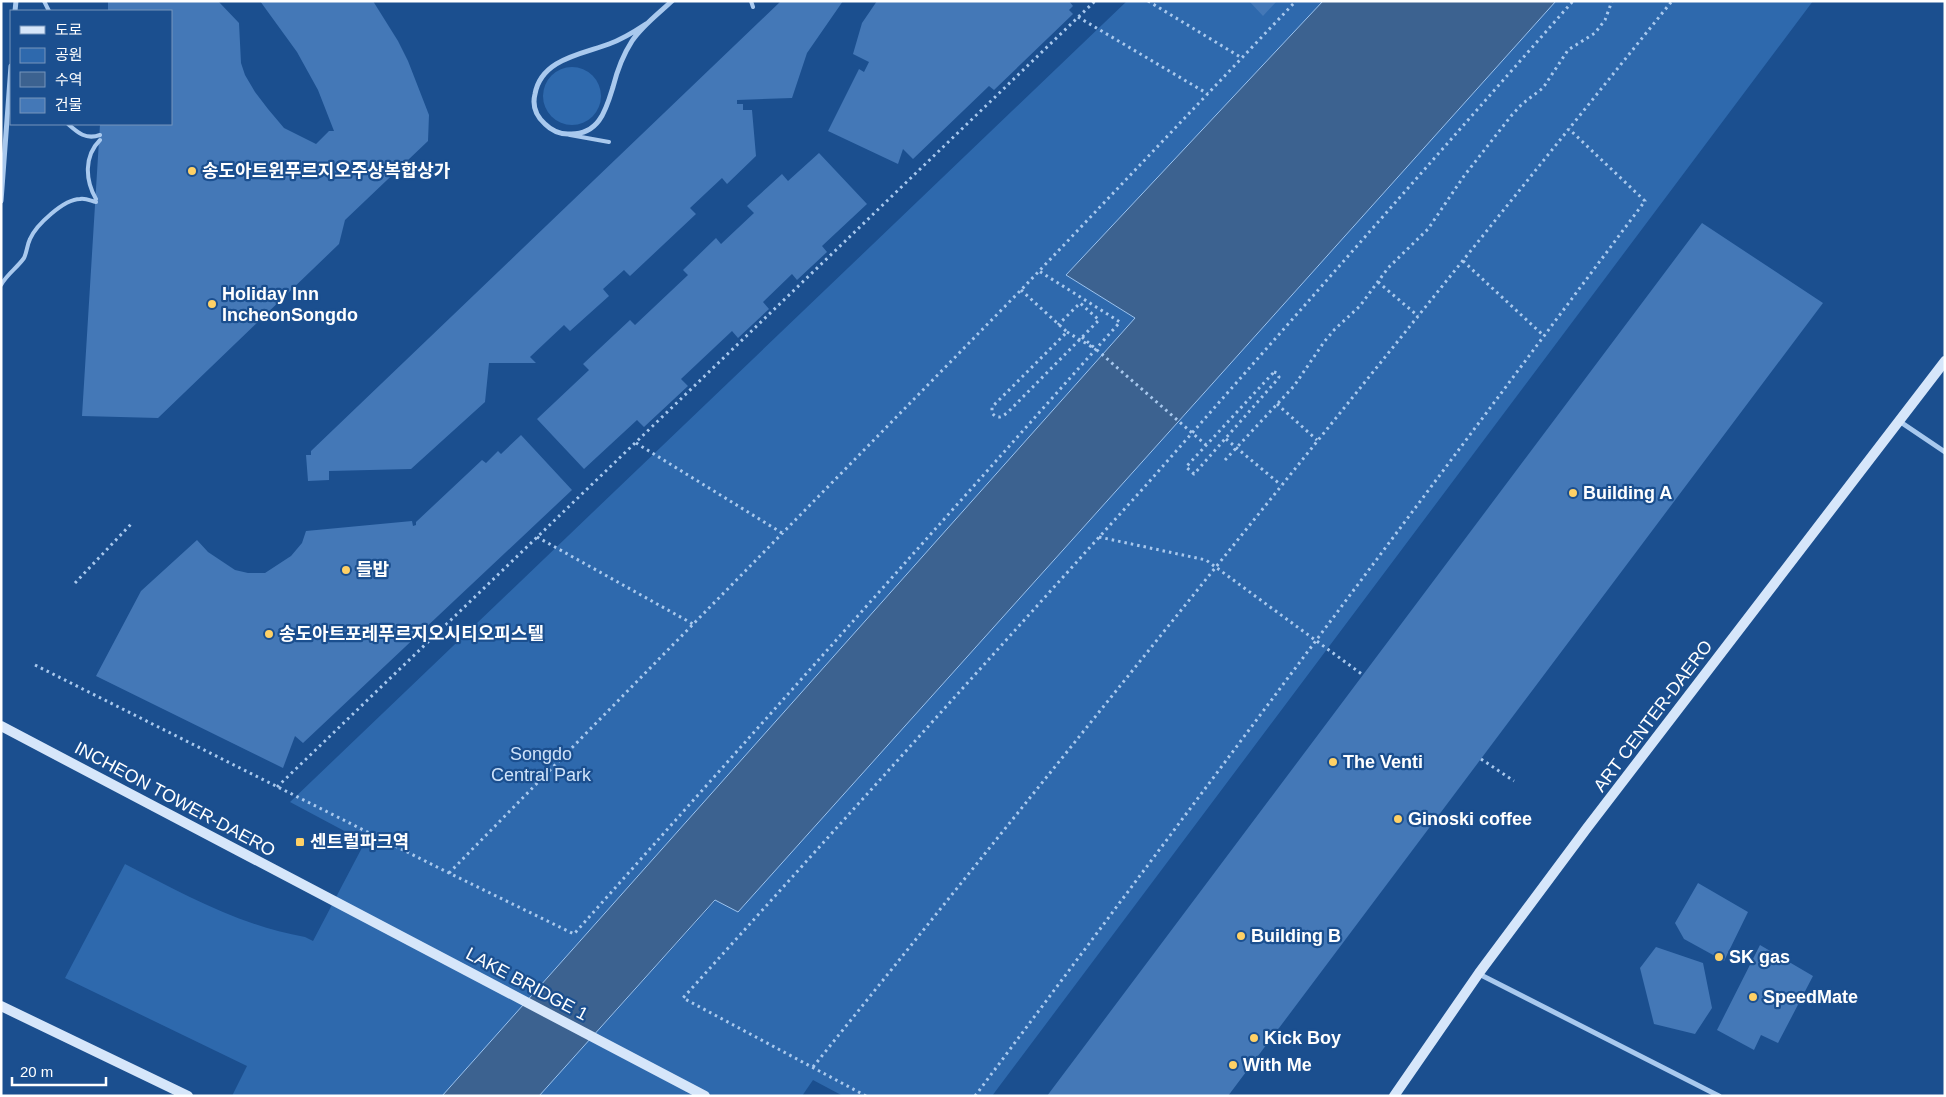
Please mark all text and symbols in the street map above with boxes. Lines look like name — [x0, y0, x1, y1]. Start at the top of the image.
legend — [10, 10, 172, 125]
text: 도로 — [55, 21, 83, 38]
text: 공원 — [55, 46, 83, 63]
text: 수역 — [55, 71, 83, 88]
text: 건물 — [55, 96, 83, 113]
place label: 송도아트윈푸르지오주상복합상가 — [202, 161, 451, 181]
marker: 송도아트윈푸르지오주상복합상가 — [186, 165, 198, 177]
place label: Holiday Inn IncheonSongdo — [222, 284, 358, 325]
marker: Holiday Inn IncheonSongdo — [206, 298, 218, 310]
place label: Building A — [1583, 483, 1672, 503]
marker: Building A — [1567, 487, 1579, 499]
place label: 들밥 — [356, 560, 390, 580]
marker: 들밥 — [340, 564, 352, 576]
place label: 송도아트포레푸르지오시티오피스텔 — [279, 624, 544, 644]
marker: 송도아트포레푸르지오시티오피스텔 — [263, 628, 275, 640]
street label: ART CENTER-DAERO — [1590, 636, 1716, 796]
street label: INCHEON TOWER-DAERO — [71, 738, 279, 860]
park label: Songdo Central Park — [491, 744, 592, 785]
place label: The Venti — [1343, 752, 1423, 772]
marker: The Venti — [1327, 756, 1339, 768]
place label: Ginoski coffee — [1408, 809, 1532, 829]
marker: Ginoski coffee — [1392, 813, 1404, 825]
place label: 센트럴파크역 — [310, 832, 409, 852]
marker: 센트럴파크역 — [294, 836, 306, 848]
place label: Building B — [1251, 926, 1341, 946]
marker: Building B — [1235, 930, 1247, 942]
street label: LAKE BRIDGE 1 — [463, 943, 591, 1025]
place label: SK gas — [1729, 947, 1790, 967]
marker: SK gas — [1713, 951, 1725, 963]
place label: SpeedMate — [1763, 987, 1858, 1007]
marker: SpeedMate — [1747, 991, 1759, 1003]
place label: Kick Boy — [1264, 1028, 1341, 1048]
marker: Kick Boy — [1248, 1032, 1260, 1044]
scale bar — [12, 1054, 106, 1086]
place label: With Me — [1243, 1055, 1312, 1075]
marker: With Me — [1227, 1059, 1239, 1071]
text: 20 m — [20, 1063, 53, 1080]

